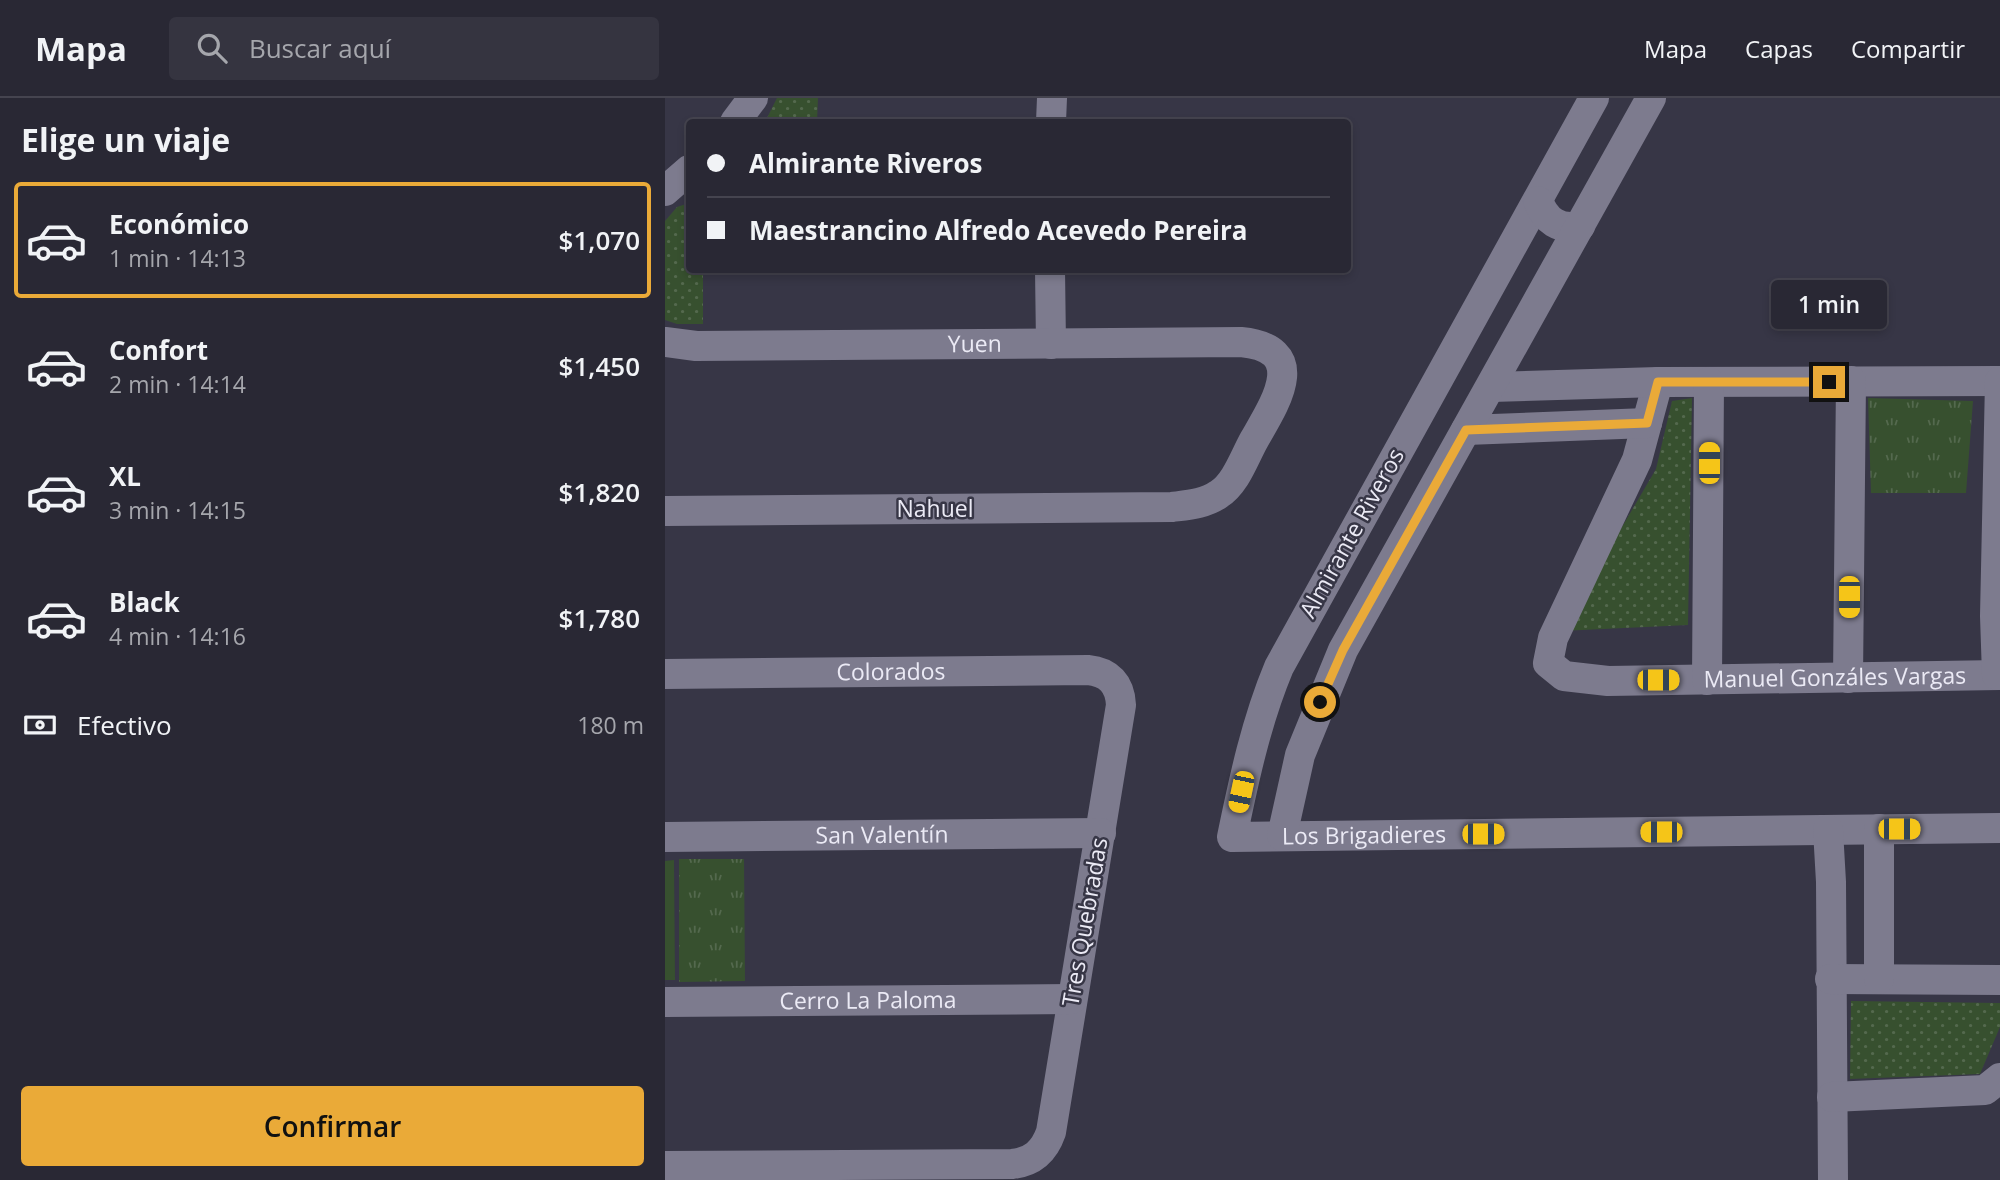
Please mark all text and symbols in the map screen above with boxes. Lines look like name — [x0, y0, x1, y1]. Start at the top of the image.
search box — [169, 17, 659, 80]
text: Mapa — [35, 26, 127, 71]
icon: search — [193, 29, 231, 67]
text: Buscar aquí — [249, 30, 391, 66]
text: Mapa — [1644, 32, 1707, 65]
text: Capas — [1745, 32, 1813, 65]
text: Compartir — [1851, 32, 1965, 65]
text: Elige un viaje — [21, 118, 230, 161]
text: Almirante Riveros — [749, 145, 982, 181]
text: Económico — [109, 206, 249, 242]
icon: car — [25, 209, 88, 272]
text: Maestrancino Alfredo Acevedo Pereira — [749, 212, 1247, 248]
text: $1,070 — [559, 222, 640, 258]
text: 1 min · 14:13 — [109, 242, 246, 274]
callout: 1 min — [1771, 280, 1887, 330]
text: 1 min — [1798, 288, 1860, 320]
street label: Yuen — [948, 327, 1002, 359]
text: Confort — [109, 332, 208, 368]
icon: car — [25, 335, 88, 398]
text: $1,450 — [559, 348, 640, 384]
route end — [1813, 366, 1845, 398]
text: 2 min · 14:14 — [109, 368, 246, 400]
street label: Almirante Riveros — [1291, 442, 1411, 623]
car — [1699, 442, 1720, 484]
text: XL — [109, 458, 141, 494]
icon: car — [25, 461, 88, 524]
text: $1,820 — [559, 474, 640, 510]
street label: Nahuel — [896, 492, 974, 524]
text: 3 min · 14:15 — [109, 494, 246, 526]
car — [1839, 576, 1860, 618]
text: Black — [109, 584, 180, 620]
icon: car — [25, 587, 88, 650]
text: $1,780 — [559, 600, 640, 636]
text: 4 min · 14:16 — [109, 620, 246, 652]
street label: Colorados — [836, 654, 946, 687]
street label: Manuel Gonzáles Vargas — [1703, 659, 1966, 695]
car — [1638, 670, 1680, 691]
route start — [1304, 686, 1336, 718]
icon: cash — [21, 706, 59, 744]
text: Efectivo — [77, 707, 172, 743]
text: 180 m — [577, 709, 644, 741]
car — [1227, 769, 1256, 815]
street label: San Valentín — [815, 817, 949, 851]
street label: Los Brigadieres — [1282, 817, 1446, 851]
car — [1879, 819, 1921, 840]
car — [1641, 822, 1683, 843]
car — [1463, 824, 1505, 845]
street label: Tres Quebradas — [1053, 835, 1115, 1009]
street label: Cerro La Paloma — [779, 983, 957, 1016]
button: Confirmar — [21, 1086, 644, 1166]

